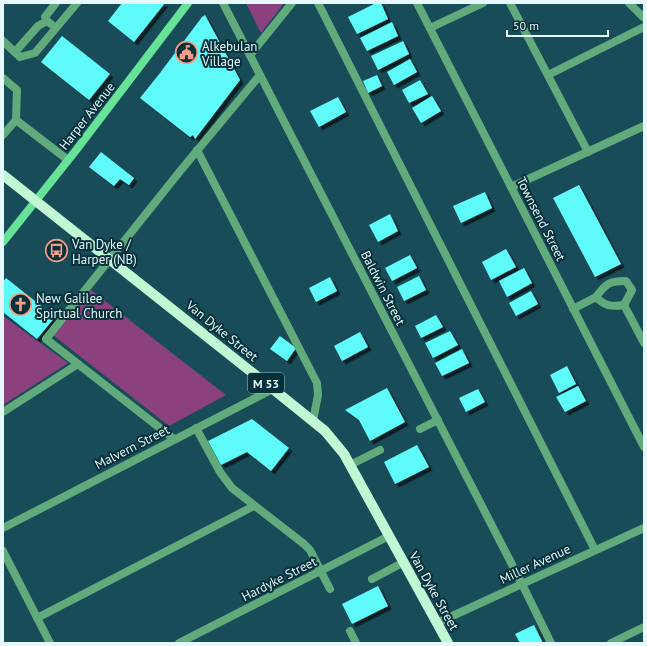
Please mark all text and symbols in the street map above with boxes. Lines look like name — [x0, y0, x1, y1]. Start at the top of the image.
scale bar — [507, 12, 608, 38]
text: 50 m — [513, 18, 539, 33]
place label: Alkebulan Village — [201, 38, 257, 70]
public building icon: Alkebulan Village — [174, 40, 200, 66]
street label: Harper Avenue — [55, 79, 119, 153]
street label: Townsend Street — [513, 174, 570, 264]
place label: Van Dyke / Harper (NB) — [71, 236, 137, 268]
bus stop icon: Van Dyke / Harper (NB) — [44, 238, 70, 264]
street label: Baldwin Street — [357, 248, 409, 329]
place label: New Galilee Spirtual Church — [36, 290, 122, 322]
church icon: New Galilee Spirtual Church — [8, 292, 34, 318]
street label: Van Dyke Street — [182, 296, 262, 365]
road number: M 53 — [248, 373, 284, 393]
street label: Malvern Street — [92, 421, 173, 473]
street label: Miller Avenue — [497, 540, 573, 588]
street label: Van Dyke Street — [405, 548, 463, 634]
street label: Hardyke Street — [239, 553, 320, 605]

